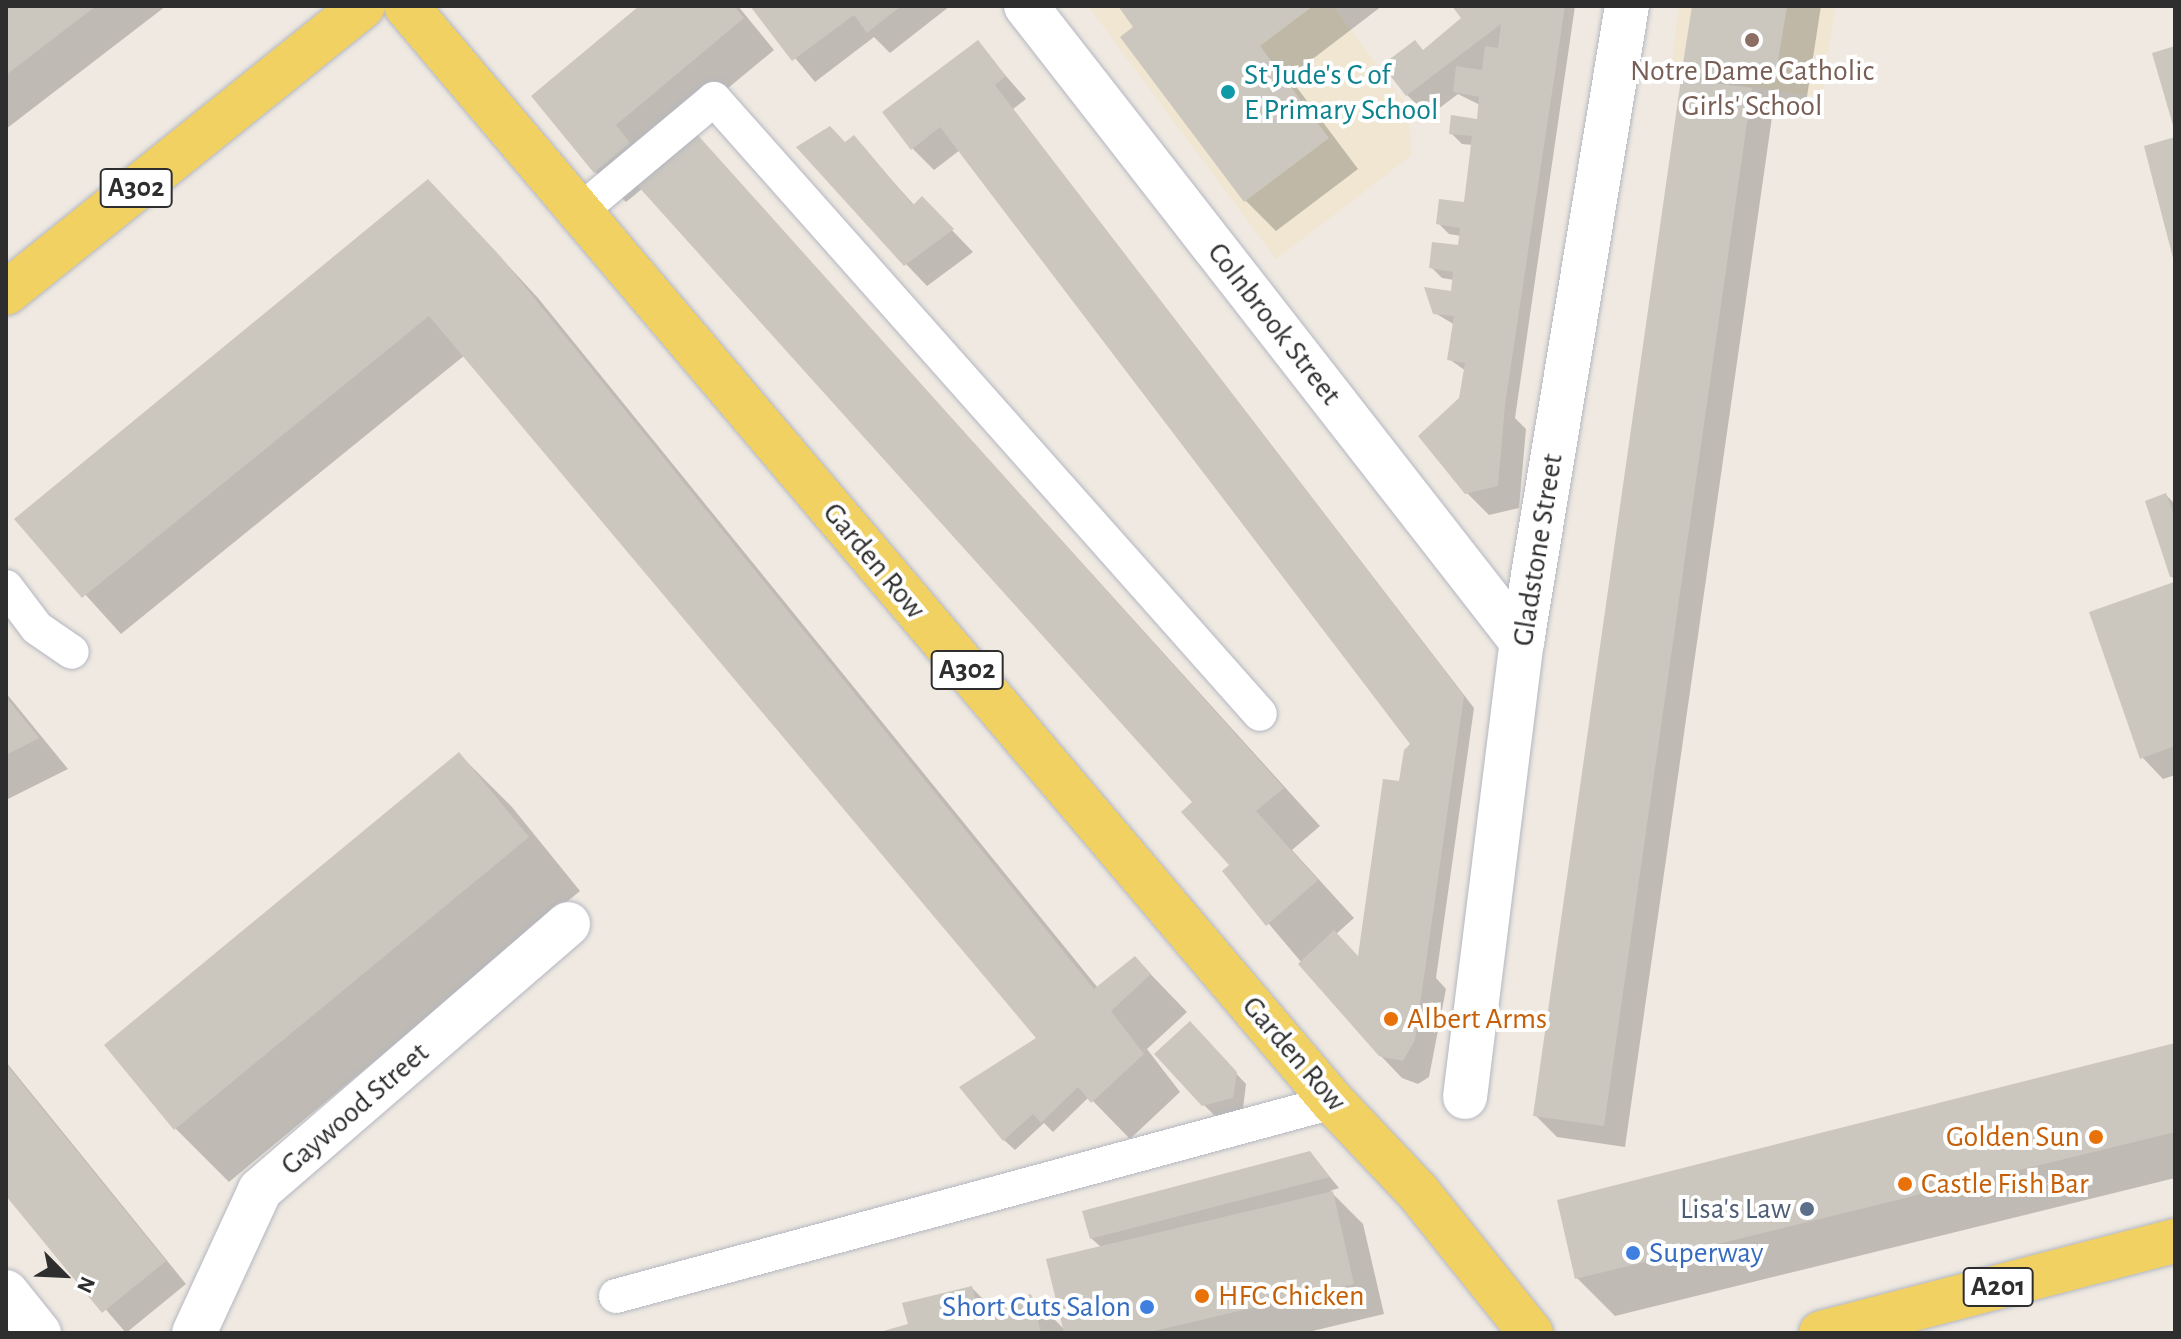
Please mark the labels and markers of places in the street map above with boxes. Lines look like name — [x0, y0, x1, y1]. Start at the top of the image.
marker: Notre Dame Catholic Girls' School — [1743, 31, 1761, 49]
place label: Notre Dame Catholic Girls' School — [1630, 53, 1874, 124]
place label: St Jude's C of E Primary School — [1244, 57, 1438, 128]
marker: St Jude's C of E Primary School — [1219, 83, 1237, 101]
place label: Albert Arms — [1407, 1001, 1547, 1037]
marker: Albert Arms — [1382, 1010, 1400, 1028]
place label: Golden Sun — [1946, 1119, 2080, 1155]
marker: Golden Sun — [2087, 1128, 2105, 1146]
place label: Castle Fish Bar — [1921, 1166, 2089, 1202]
marker: Castle Fish Bar — [1896, 1175, 1914, 1193]
place label: Lisa's Law — [1680, 1191, 1791, 1227]
marker: Lisa's Law — [1798, 1200, 1816, 1218]
place label: Superway — [1649, 1235, 1764, 1271]
marker: Superway — [1624, 1244, 1642, 1262]
place label: HFC Chicken — [1218, 1278, 1365, 1314]
marker: HFC Chicken — [1193, 1287, 1211, 1305]
place label: Short Cuts Salon — [942, 1289, 1131, 1325]
marker: Short Cuts Salon — [1138, 1298, 1156, 1316]

